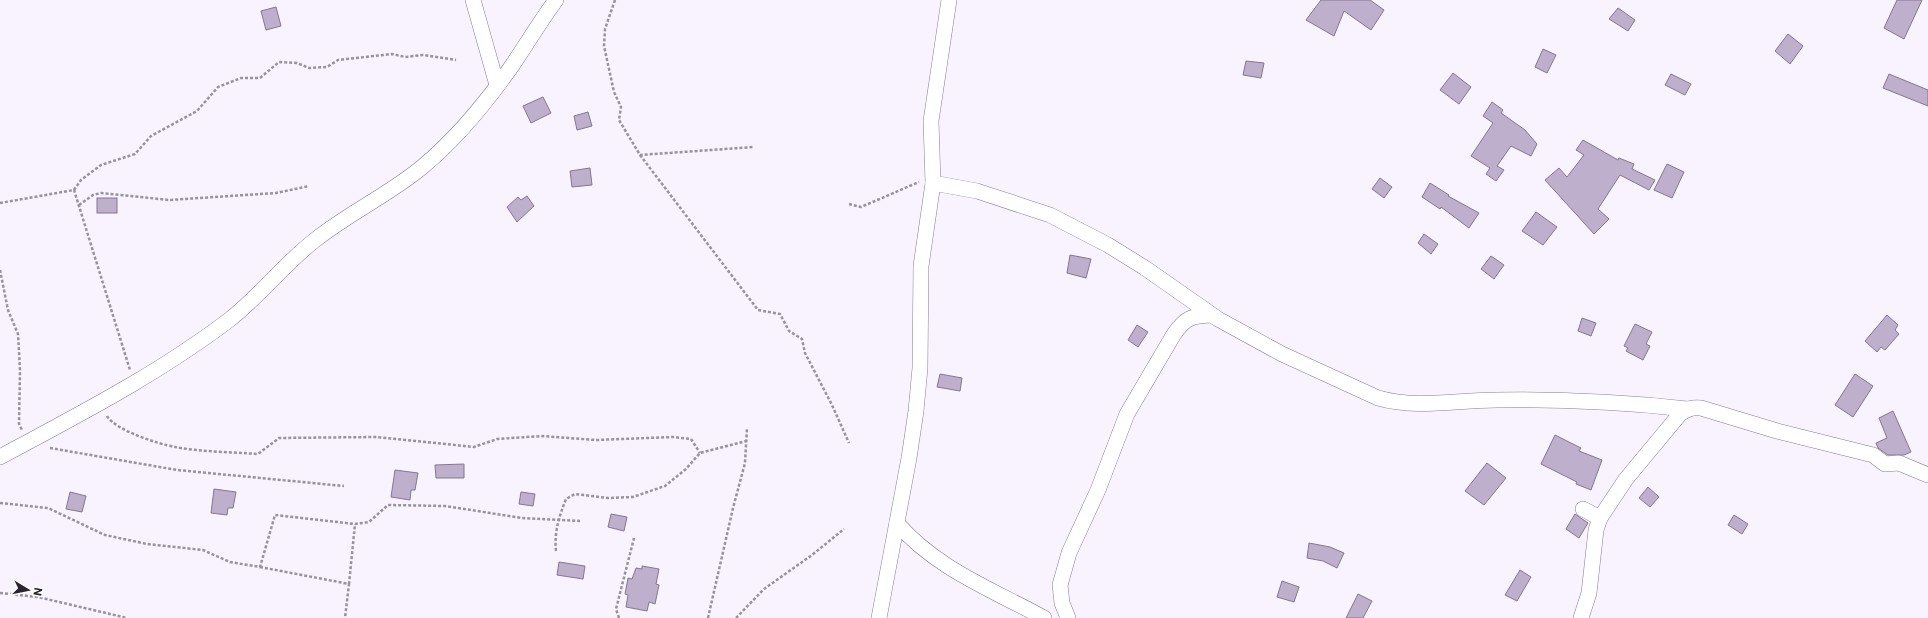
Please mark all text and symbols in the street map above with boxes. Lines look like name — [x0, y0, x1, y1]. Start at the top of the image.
north arrow — [8, 570, 48, 610]
text: N — [31, 587, 45, 597]

